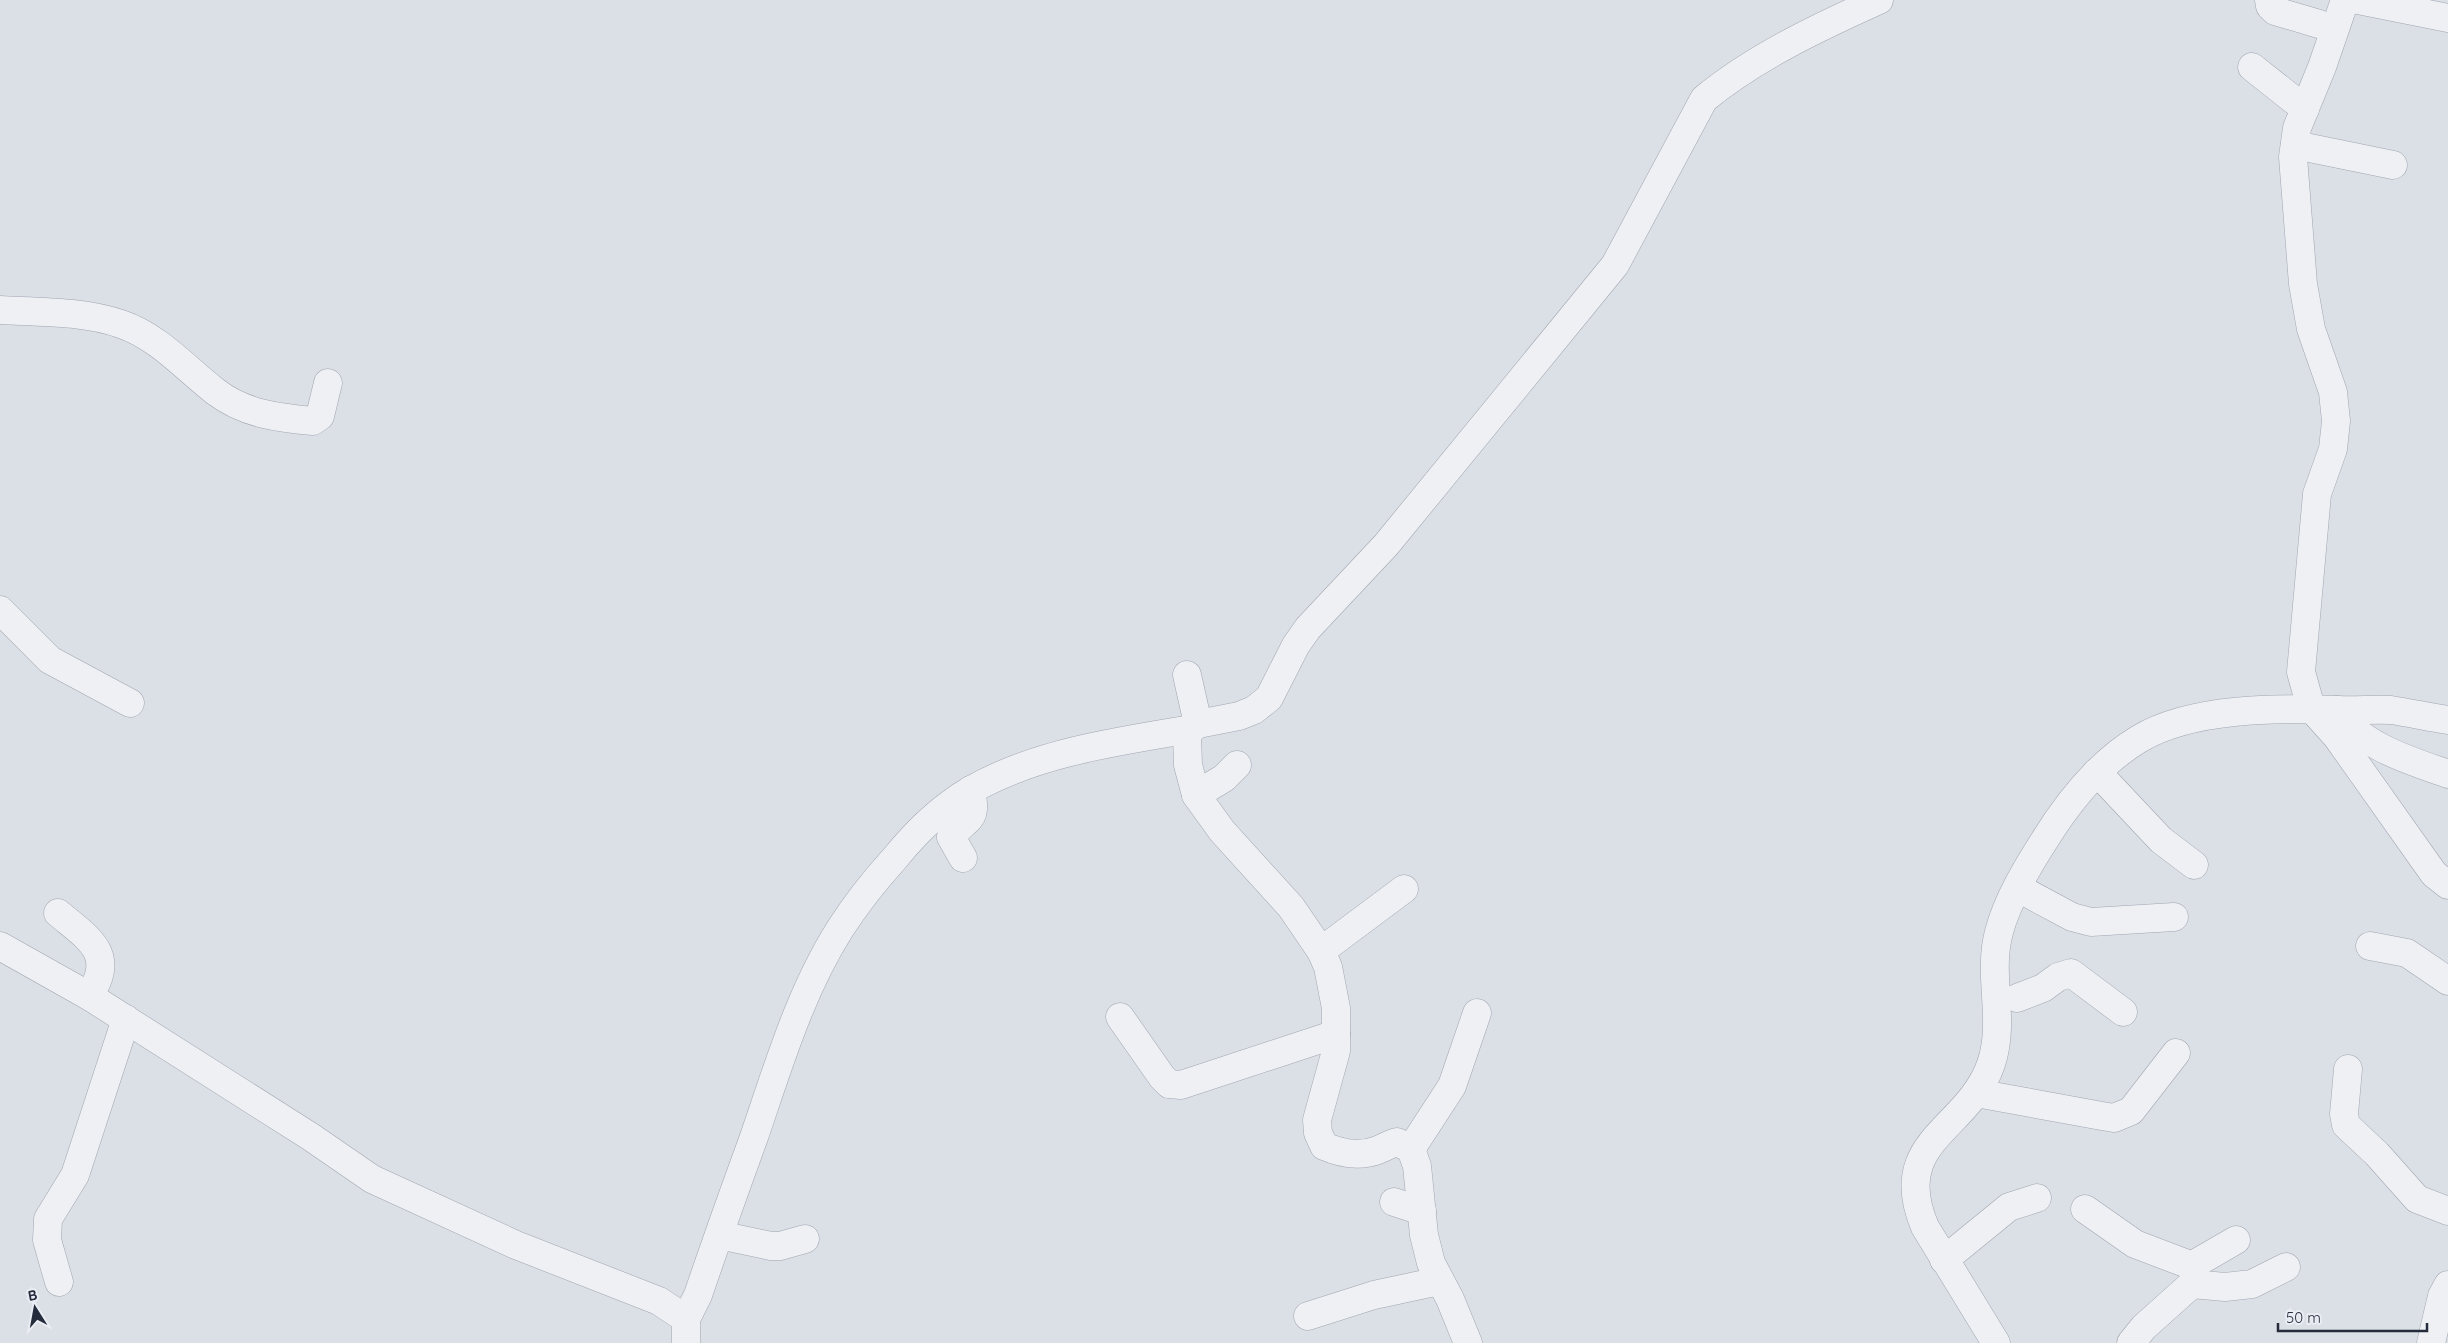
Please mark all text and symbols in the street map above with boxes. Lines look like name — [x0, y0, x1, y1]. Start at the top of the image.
north arrow — [10, 1283, 60, 1333]
text: B — [26, 1286, 39, 1305]
scale bar — [2278, 1300, 2427, 1332]
text: 50 m — [2286, 1308, 2321, 1327]

